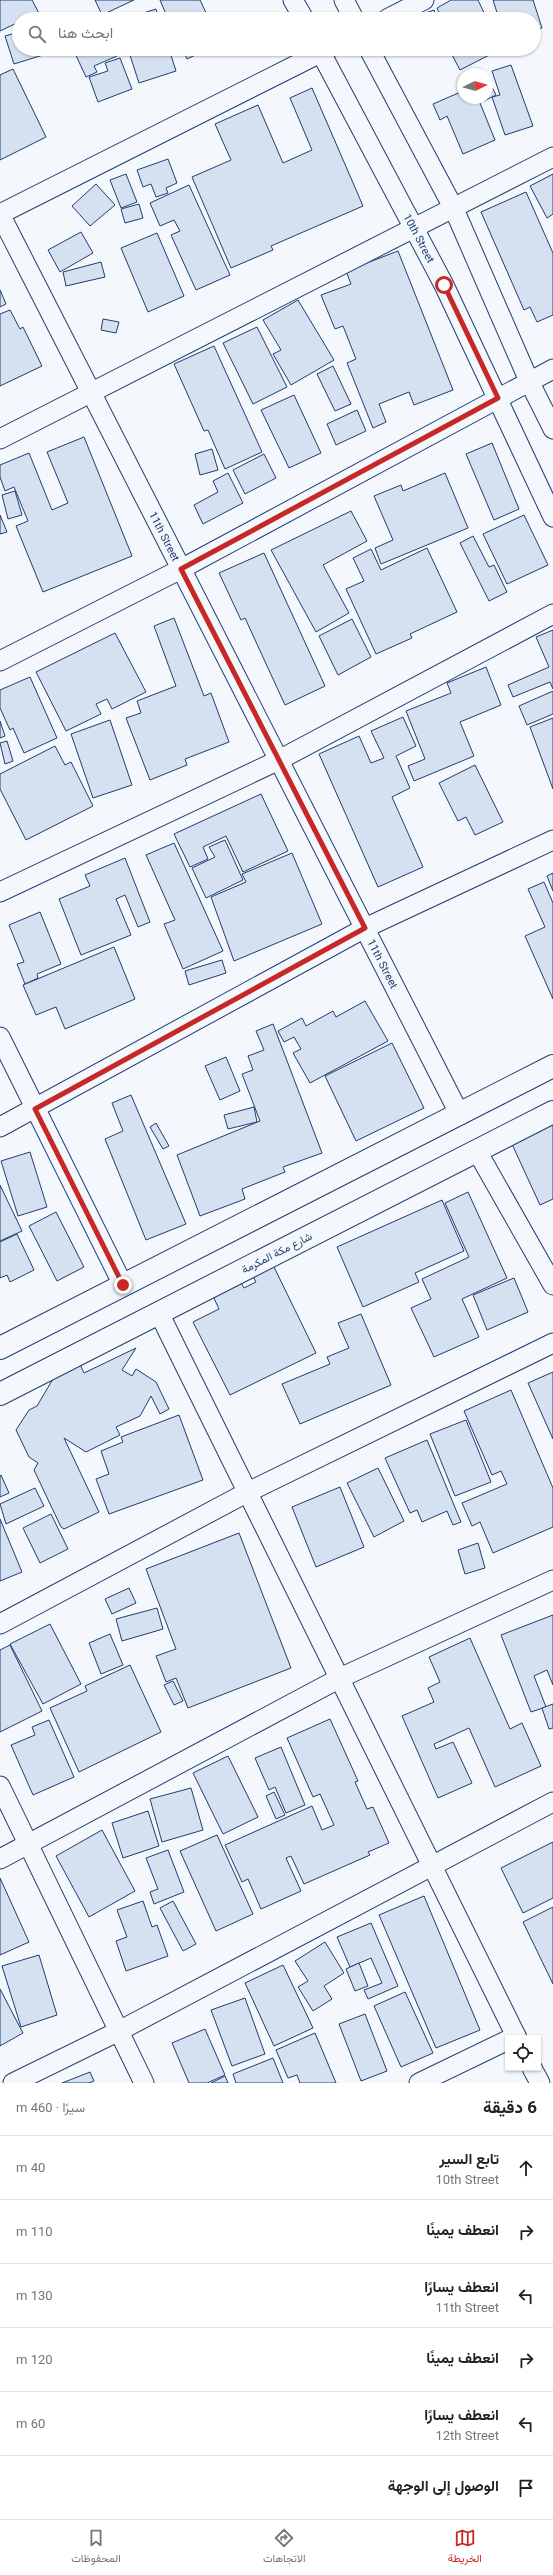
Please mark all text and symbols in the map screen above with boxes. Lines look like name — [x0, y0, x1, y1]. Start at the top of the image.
search box — [12, 12, 541, 56]
icon: search — [26, 23, 48, 45]
text: ابحث هنا — [58, 24, 113, 42]
north arrow — [457, 68, 493, 104]
street label: 10th Street — [401, 211, 438, 265]
route start — [435, 276, 453, 294]
street label: 11th Street — [146, 509, 183, 564]
street label: 11th Street — [365, 937, 401, 991]
street label: شارع مكة المكرمة — [240, 1229, 315, 1277]
route end — [114, 1276, 132, 1294]
map controls — [505, 2035, 541, 2071]
button: locate — [505, 2035, 541, 2071]
text: 6 دقيقة — [483, 2097, 537, 2117]
text: سيرًا · 460 m — [16, 2100, 85, 2115]
text: تابع السير — [439, 2150, 499, 2168]
icon: ahead — [515, 2157, 537, 2179]
text: 40 m — [16, 2160, 45, 2175]
text: 10th Street — [435, 2172, 499, 2187]
text: انعطف يمينًا — [426, 2221, 499, 2239]
icon: right — [515, 2221, 537, 2243]
text: 110 m — [16, 2224, 53, 2239]
text: انعطف يسارًا — [424, 2278, 499, 2296]
icon: left — [515, 2285, 537, 2307]
text: 130 m — [16, 2288, 53, 2303]
text: 11th Street — [435, 2300, 499, 2315]
text: انعطف يمينًا — [426, 2349, 499, 2367]
icon: right — [515, 2349, 537, 2371]
text: 120 m — [16, 2352, 53, 2367]
text: انعطف يسارًا — [424, 2406, 499, 2424]
icon: left — [515, 2413, 537, 2435]
text: 60 m — [16, 2416, 45, 2431]
text: 12th Street — [435, 2428, 499, 2443]
text: الوصول إلى الوجهة — [388, 2477, 499, 2495]
icon: arrive — [515, 2477, 537, 2499]
tab: المحفوظات — [71, 2527, 121, 2568]
tab: الاتجاهات — [263, 2527, 306, 2568]
tab: الخريطة — [448, 2527, 482, 2568]

